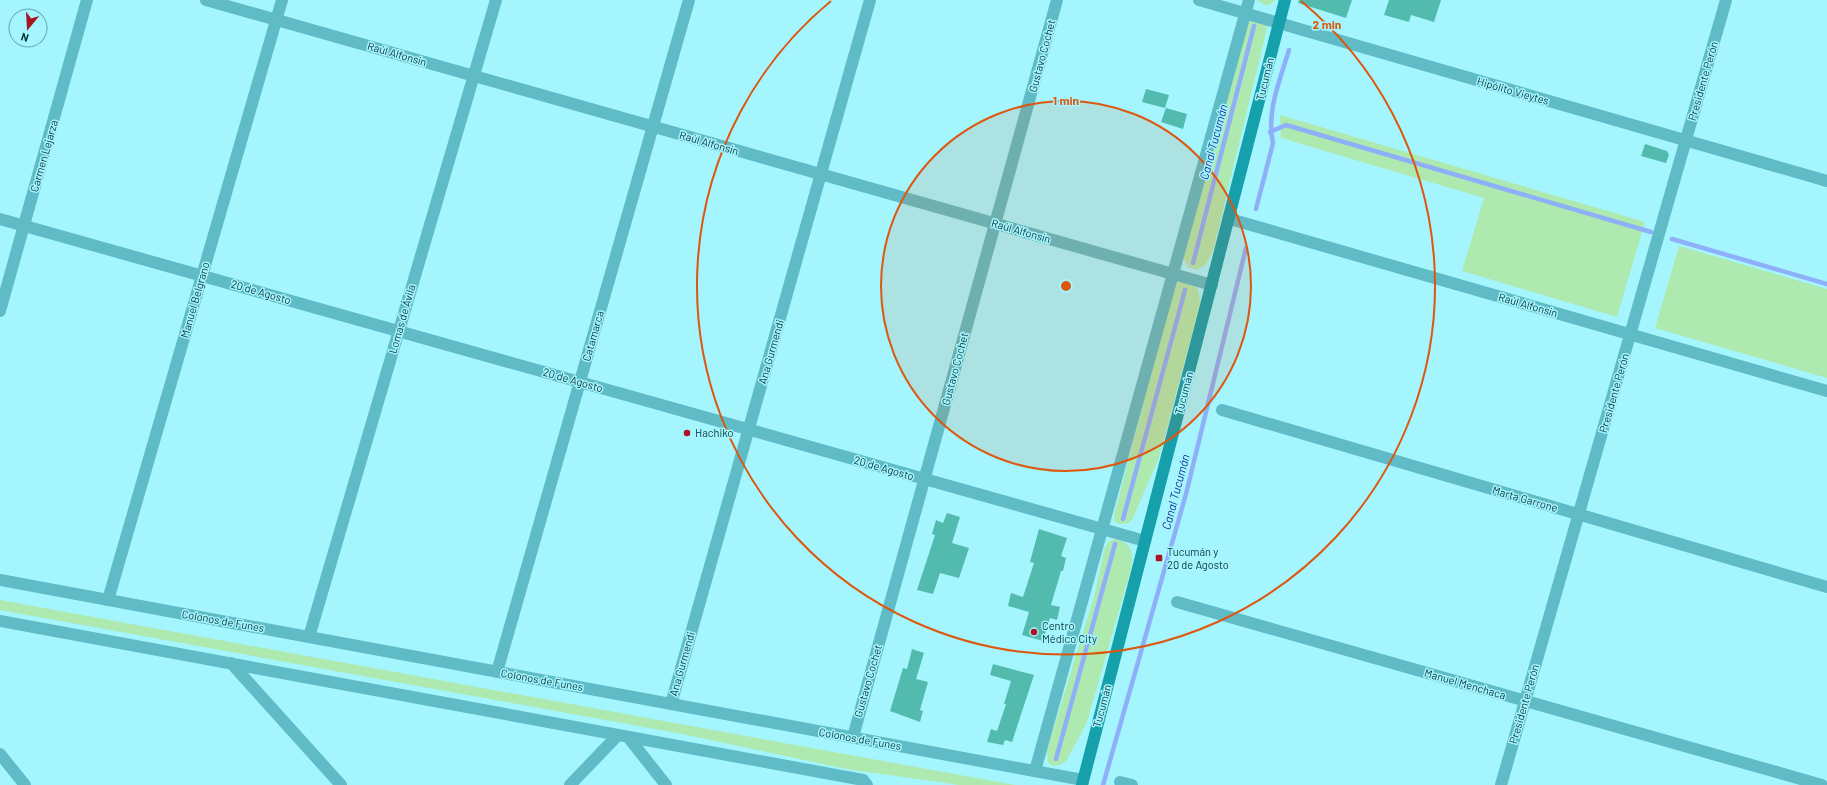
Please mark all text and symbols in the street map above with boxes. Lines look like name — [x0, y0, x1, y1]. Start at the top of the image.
north arrow — [8, 8, 48, 48]
text: 2 min — [1313, 17, 1341, 31]
street label: Gustavo Cochet — [1026, 18, 1057, 94]
text: N — [19, 31, 30, 45]
street label: Raúl Alfonsín — [366, 39, 428, 68]
street label: Presidente Perón — [1685, 40, 1720, 122]
street label: Tucumán — [1253, 56, 1276, 102]
street label: Hipólito Vieytes — [1476, 74, 1551, 107]
text: 1 min — [1053, 93, 1079, 107]
water label: Canal Tucumán — [1196, 103, 1230, 181]
street label: Carmen Lejarza — [27, 118, 60, 193]
street label: Raúl Alfonsín — [678, 128, 740, 157]
street label: Raúl Alfonsín — [990, 216, 1052, 245]
street label: Manuel Belgrano — [177, 260, 212, 339]
street label: 20 de Agosto — [230, 277, 293, 306]
centre of rings — [1059, 279, 1073, 293]
street label: Lomas de Ávila — [385, 283, 418, 355]
street label: Raúl Alfonsín — [1497, 290, 1559, 319]
street label: Catamarca — [579, 309, 606, 363]
street label: Ana Gurmendi — [755, 318, 786, 386]
street label: Gustavo Cochet — [939, 331, 970, 407]
street label: Presidente Perón — [1596, 352, 1631, 434]
street label: 20 de Agosto — [542, 365, 605, 394]
street label: Tucumán — [1172, 370, 1195, 416]
place label: Hachiko — [695, 426, 734, 439]
marker: Hachiko — [682, 428, 692, 438]
street label: 20 de Agosto — [853, 453, 916, 482]
water label: Canal Tucumán — [1158, 453, 1192, 531]
street label: Marta Garrone — [1491, 483, 1559, 514]
place label: Tucumán y 20 de Agosto — [1167, 545, 1229, 571]
marker: Tucumán y 20 de Agosto — [1154, 553, 1164, 563]
street label: Colonos de Funes — [181, 607, 265, 634]
place label: Centro Médico City — [1042, 619, 1097, 645]
marker: Centro Médico City — [1029, 627, 1039, 637]
street label: Ana Gurmendi — [666, 630, 697, 698]
street label: Gustavo Cochet — [851, 643, 884, 719]
street label: Presidente Perón — [1506, 663, 1541, 745]
street label: Colonos de Funes — [500, 666, 584, 693]
street label: Manuel Menchaca — [1423, 666, 1507, 701]
street label: Tucumán — [1090, 683, 1113, 729]
street label: Colonos de Funes — [818, 725, 902, 752]

